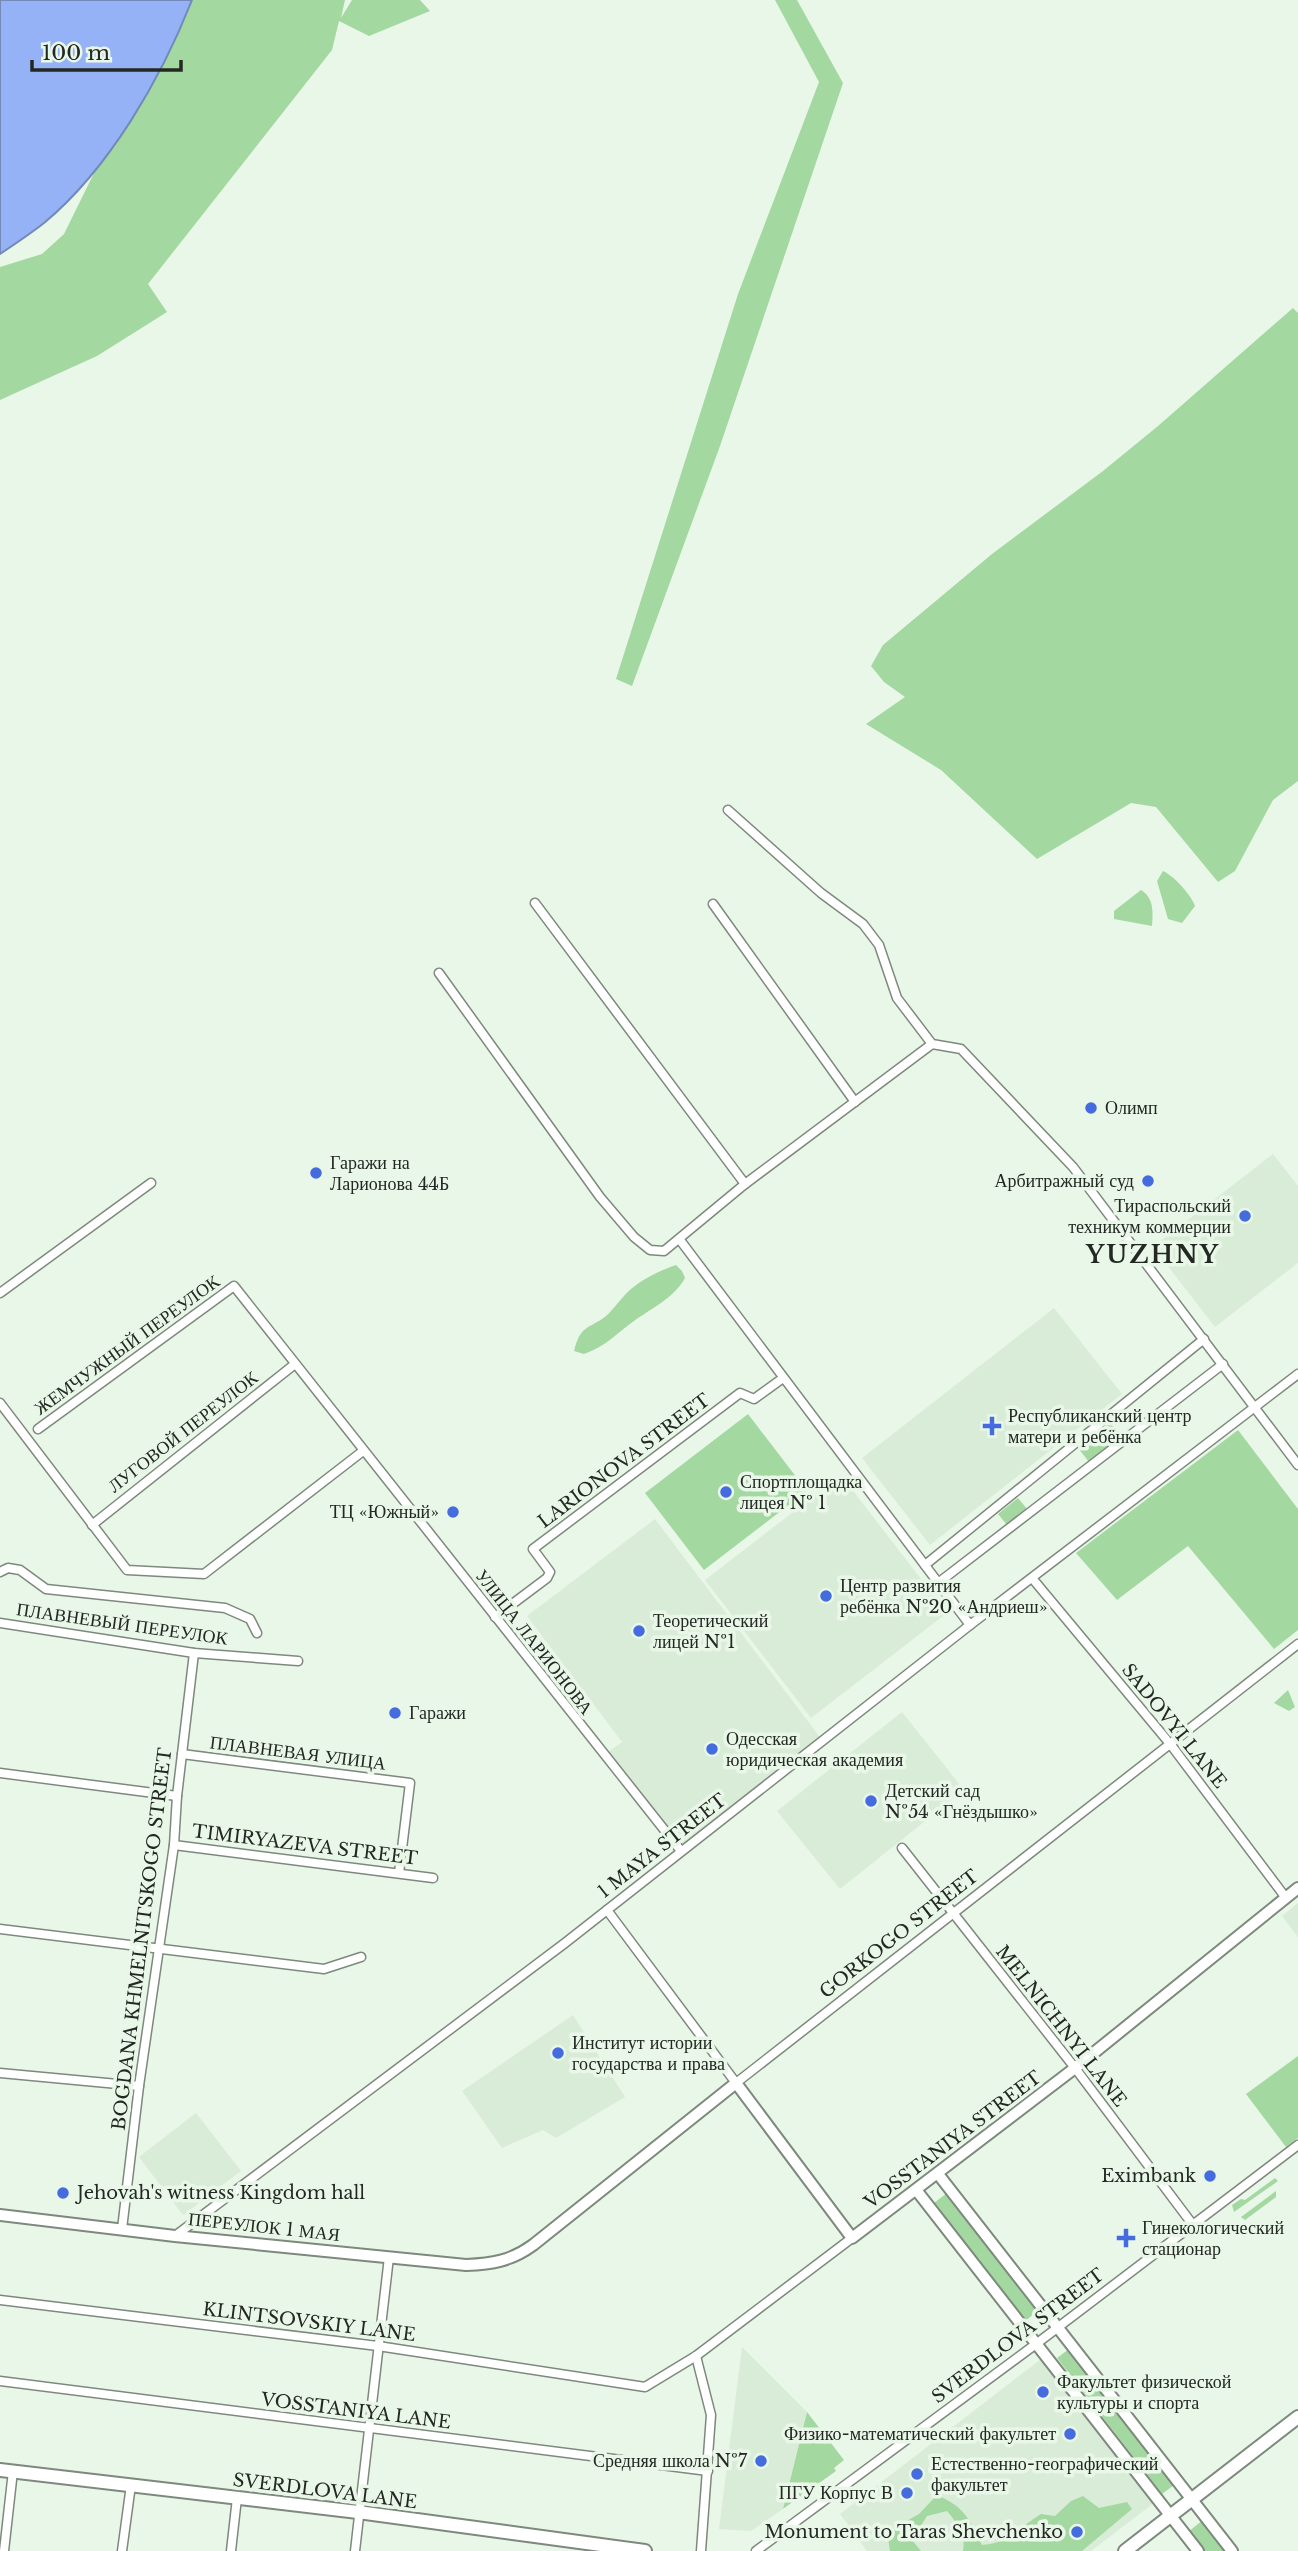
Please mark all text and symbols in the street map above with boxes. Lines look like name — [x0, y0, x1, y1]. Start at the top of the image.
scale bar — [32, 28, 180, 72]
text: 100 m — [42, 40, 110, 66]
place label: Олимп — [1105, 1097, 1158, 1119]
marker: Олимп — [1083, 1100, 1099, 1116]
place label: Гаражи на Ларионова 44Б — [330, 1152, 449, 1195]
marker: Гаражи на Ларионова 44Б — [308, 1165, 324, 1181]
place label: Арбитражный суд — [994, 1170, 1134, 1192]
marker: Арбитражный суд — [1140, 1173, 1156, 1189]
place label: Тираспольский техникум коммерции — [1068, 1195, 1231, 1238]
marker: Тираспольский техникум коммерции — [1237, 1208, 1253, 1224]
district label: YUZHNY — [1085, 1240, 1220, 1269]
street label: ЖЕМЧУЖНЫЙ ПЕРЕУЛОК — [30, 1270, 225, 1420]
street label: ЛУГОВОЙ ПЕРЕУЛОК — [104, 1366, 263, 1497]
street label: LARIONOVA STREET — [534, 1389, 715, 1533]
place label: Республиканский центр матери и ребёнка — [1008, 1405, 1192, 1448]
marker: Республиканский центр матери и ребёнка — [982, 1416, 1002, 1436]
place label: Спортплощадка лицея № 1 — [740, 1471, 862, 1514]
marker: Спортплощадка лицея № 1 — [718, 1484, 734, 1500]
place label: ТЦ «Южный» — [330, 1501, 439, 1523]
marker: ТЦ «Южный» — [445, 1504, 461, 1520]
street label: УЛИЦА ЛАРИОНОВА — [470, 1565, 598, 1719]
place label: Центр развития ребёнка №20 «Андриеш» — [840, 1575, 1048, 1618]
marker: Центр развития ребёнка №20 «Андриеш» — [818, 1588, 834, 1604]
street label: ПЛАВНЕВЫЙ ПЕРЕУЛОК — [15, 1598, 230, 1650]
place label: Теоретический лицей №1 — [653, 1610, 769, 1653]
marker: Теоретический лицей №1 — [631, 1623, 647, 1639]
street label: SADOVYI LANE — [1117, 1659, 1231, 1793]
place label: Гаражи — [409, 1702, 466, 1724]
marker: Гаражи — [387, 1705, 403, 1721]
place label: Одесская юридическая академия — [726, 1728, 903, 1771]
street label: ПЛАВНЕВАЯ УЛИЦА — [209, 1731, 387, 1775]
marker: Одесская юридическая академия — [704, 1741, 720, 1757]
street label: BOGDANA KHMELNITSKOGO STREET — [108, 1746, 176, 2132]
place label: Детский сад №54 «Гнёздышко» — [885, 1780, 1038, 1823]
street label: 1 MAYA STREET — [594, 1789, 731, 1903]
marker: Детский сад №54 «Гнёздышко» — [863, 1793, 879, 1809]
street label: TIMIRYAZEVA STREET — [191, 1820, 420, 1870]
street label: GORKOGO STREET — [815, 1865, 983, 2003]
street label: MELNICHNYI LANE — [991, 1941, 1131, 2111]
place label: Институт истории государства и права — [572, 2032, 725, 2075]
marker: Институт истории государства и права — [550, 2045, 566, 2061]
street label: VOSSTANIYA STREET — [860, 2066, 1046, 2214]
place label: Eximbank — [1101, 2165, 1196, 2187]
marker: Eximbank — [1202, 2168, 1218, 2184]
place label: Jehovah's witness Kingdom hall — [75, 2182, 365, 2204]
marker: Jehovah's witness Kingdom hall — [55, 2185, 71, 2201]
street label: ПЕРЕУЛОК 1 МАЯ — [187, 2208, 341, 2246]
place label: Гинекологический стационар — [1142, 2217, 1284, 2260]
marker: Гинекологический стационар — [1116, 2228, 1136, 2248]
street label: SVERDLOVA STREET — [928, 2264, 1109, 2408]
street label: KLINTSOVSKIY LANE — [201, 2298, 417, 2346]
place label: Факультет физической культуры и спорта — [1057, 2371, 1232, 2414]
marker: Факультет физической культуры и спорта — [1035, 2384, 1051, 2400]
street label: VOSSTANIYA LANE — [259, 2388, 452, 2434]
place label: Физико-математический факультет — [784, 2423, 1056, 2445]
marker: Физико-математический факультет — [1062, 2426, 1078, 2442]
place label: Средняя школа №7 — [593, 2450, 748, 2472]
marker: Средняя школа №7 — [753, 2453, 769, 2469]
place label: Естественно-географический факультет — [931, 2453, 1159, 2496]
marker: Естественно-географический факультет — [909, 2466, 925, 2482]
street label: SVERDLOVA LANE — [232, 2469, 418, 2513]
place label: ПГУ Корпус В — [779, 2482, 893, 2504]
marker: ПГУ Корпус В — [899, 2485, 915, 2501]
place label: Monument to Taras Shevchenko — [764, 2521, 1063, 2543]
marker: Monument to Taras Shevchenko — [1069, 2524, 1085, 2540]

